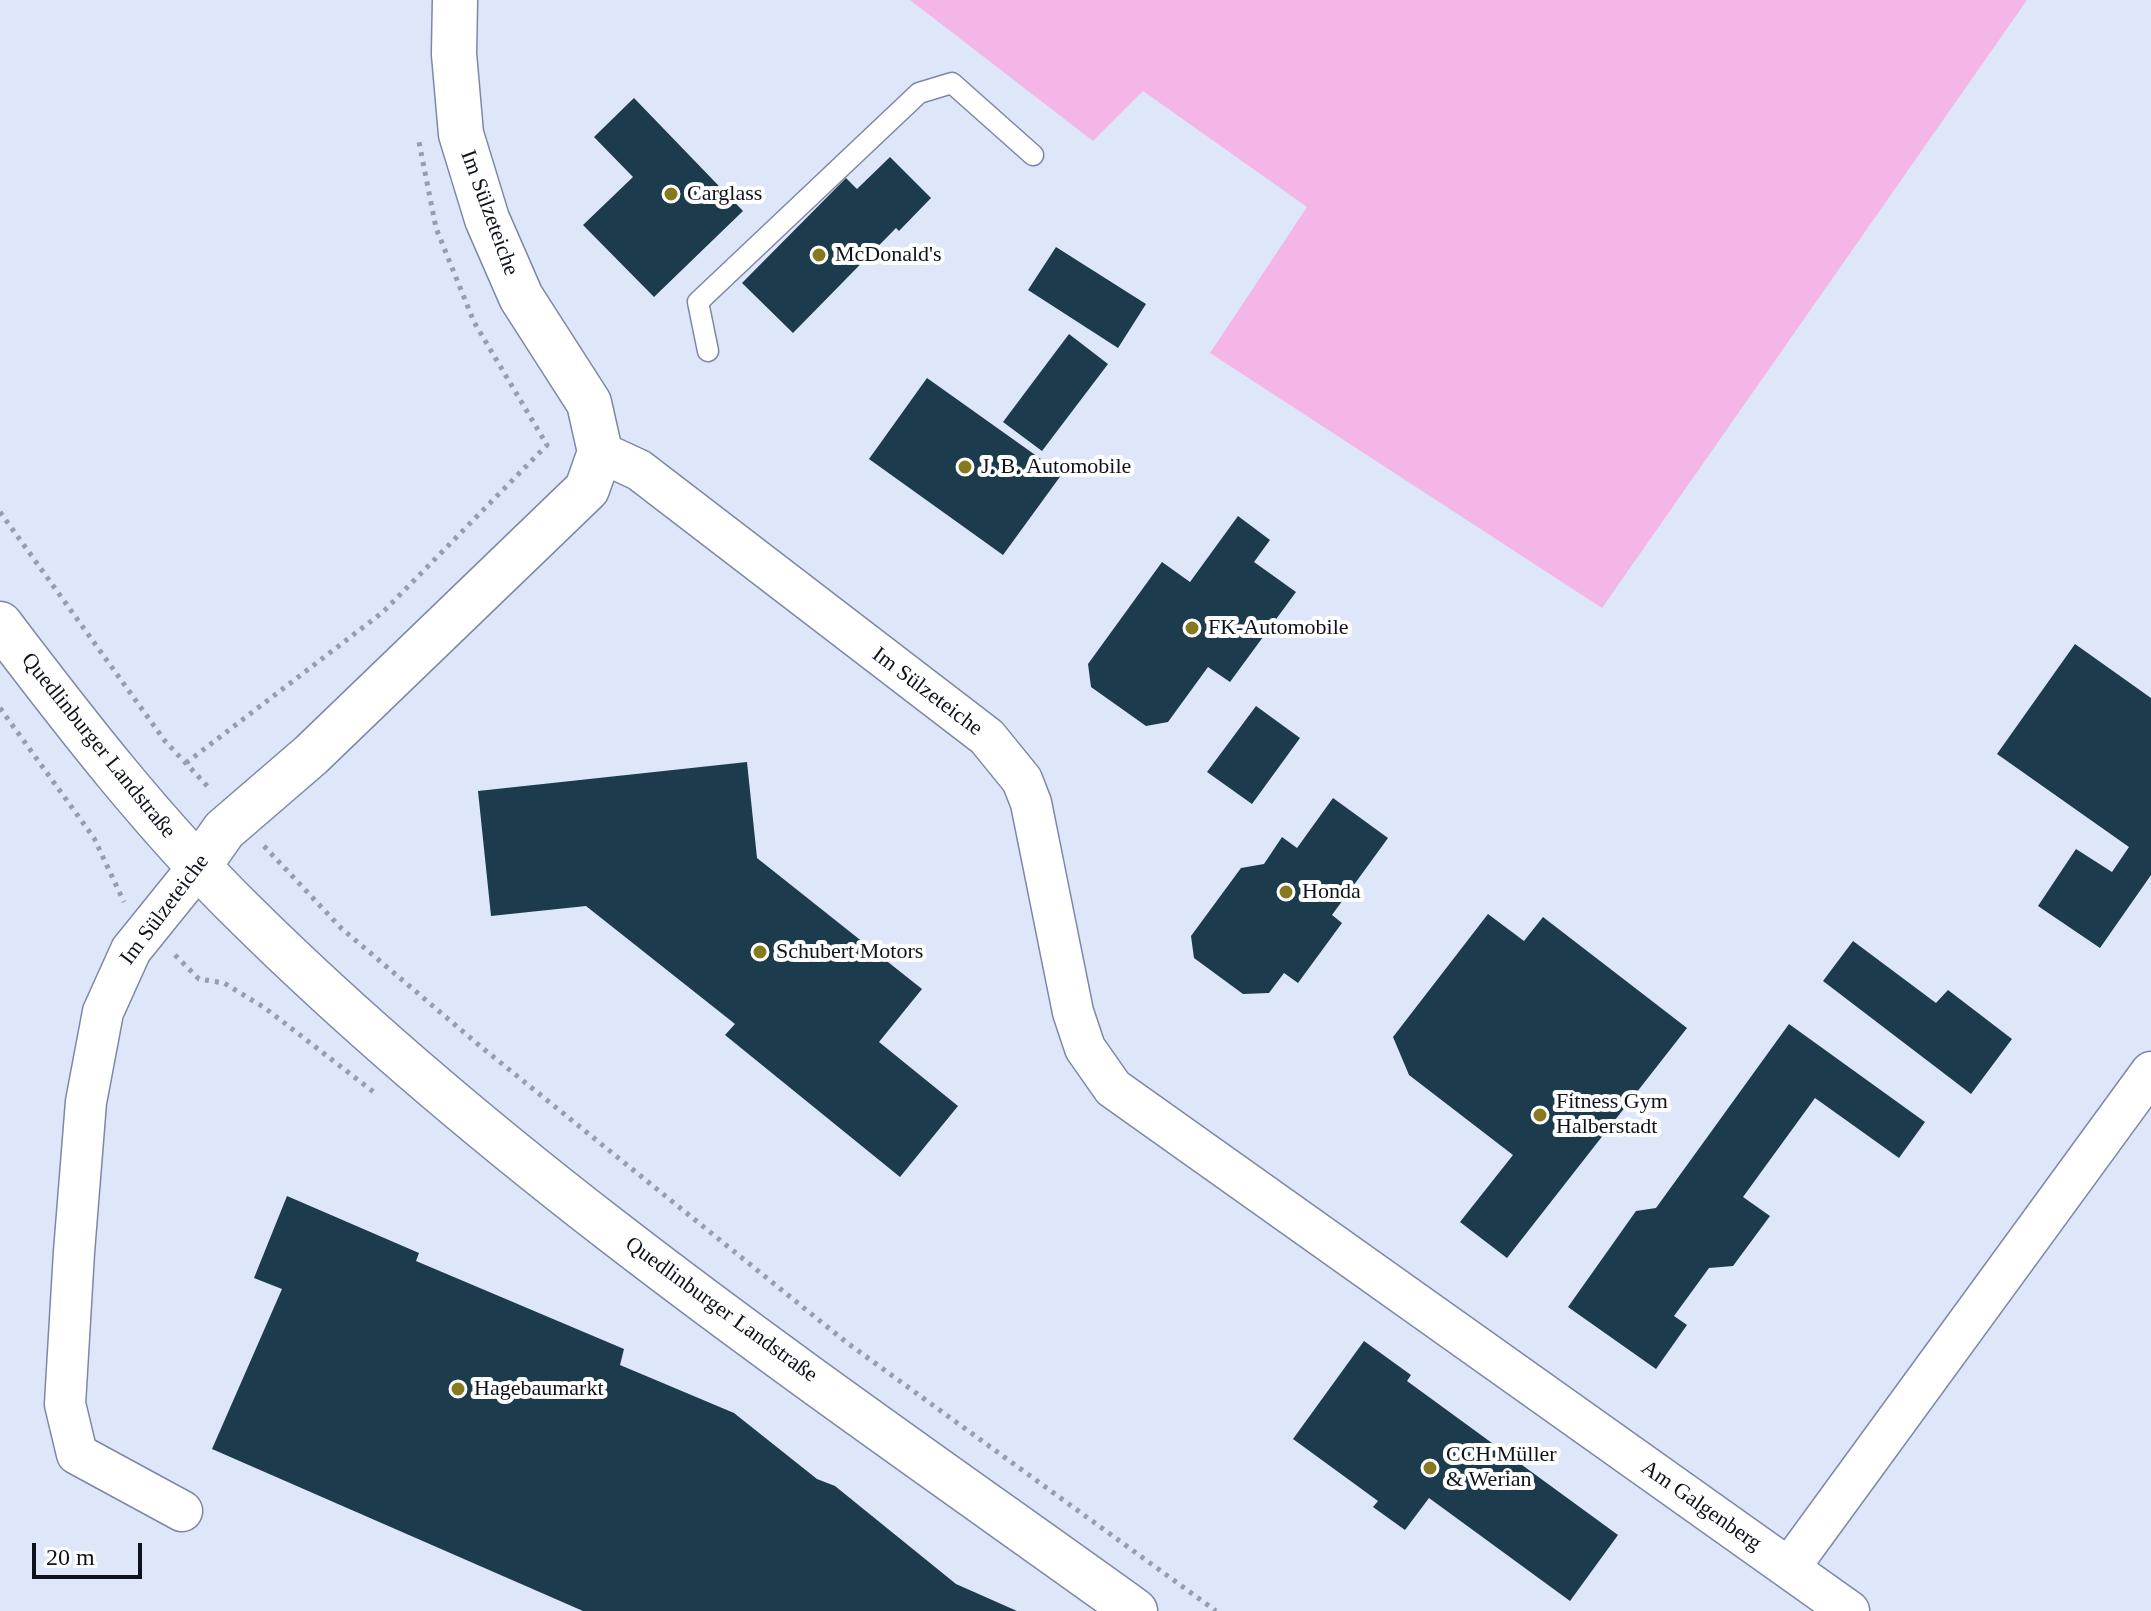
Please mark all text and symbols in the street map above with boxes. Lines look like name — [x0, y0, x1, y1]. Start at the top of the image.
street label: Im Sülzeteiche — [454, 147, 524, 279]
place label: Carglass — [687, 181, 762, 207]
marker: Carglass — [662, 185, 680, 203]
place label: McDonald's — [835, 242, 942, 268]
marker: McDonald's — [810, 246, 828, 264]
place label: J. B. Automobile — [981, 454, 1131, 480]
marker: J. B. Automobile — [956, 458, 974, 476]
place label: FK-Automobile — [1208, 615, 1349, 641]
marker: FK-Automobile — [1183, 619, 1201, 637]
street label: Im Sülzeteiche — [867, 642, 987, 742]
street label: Quedlinburger Landstraße — [15, 648, 181, 844]
street label: Im Sülzeteiche — [115, 850, 215, 970]
place label: Honda — [1302, 879, 1361, 905]
marker: Honda — [1277, 883, 1295, 901]
place label: Schubert Motors — [776, 939, 923, 965]
marker: Schubert Motors — [751, 943, 769, 961]
place label: Fitness Gym Halberstadt — [1556, 1089, 1668, 1140]
marker: Fitness Gym Halberstadt — [1531, 1106, 1549, 1124]
street label: Quedlinburger Landstraße — [620, 1231, 822, 1389]
place label: Hagebaumarkt — [474, 1376, 603, 1402]
marker: Hagebaumarkt — [449, 1380, 467, 1398]
place label: CCH Müller & Werian — [1446, 1442, 1557, 1494]
street label: Am Galgenberg — [1636, 1455, 1766, 1557]
marker: CCH Müller & Werian — [1421, 1459, 1439, 1477]
scale bar — [36, 1527, 146, 1577]
text: 20 m — [46, 1544, 95, 1570]

